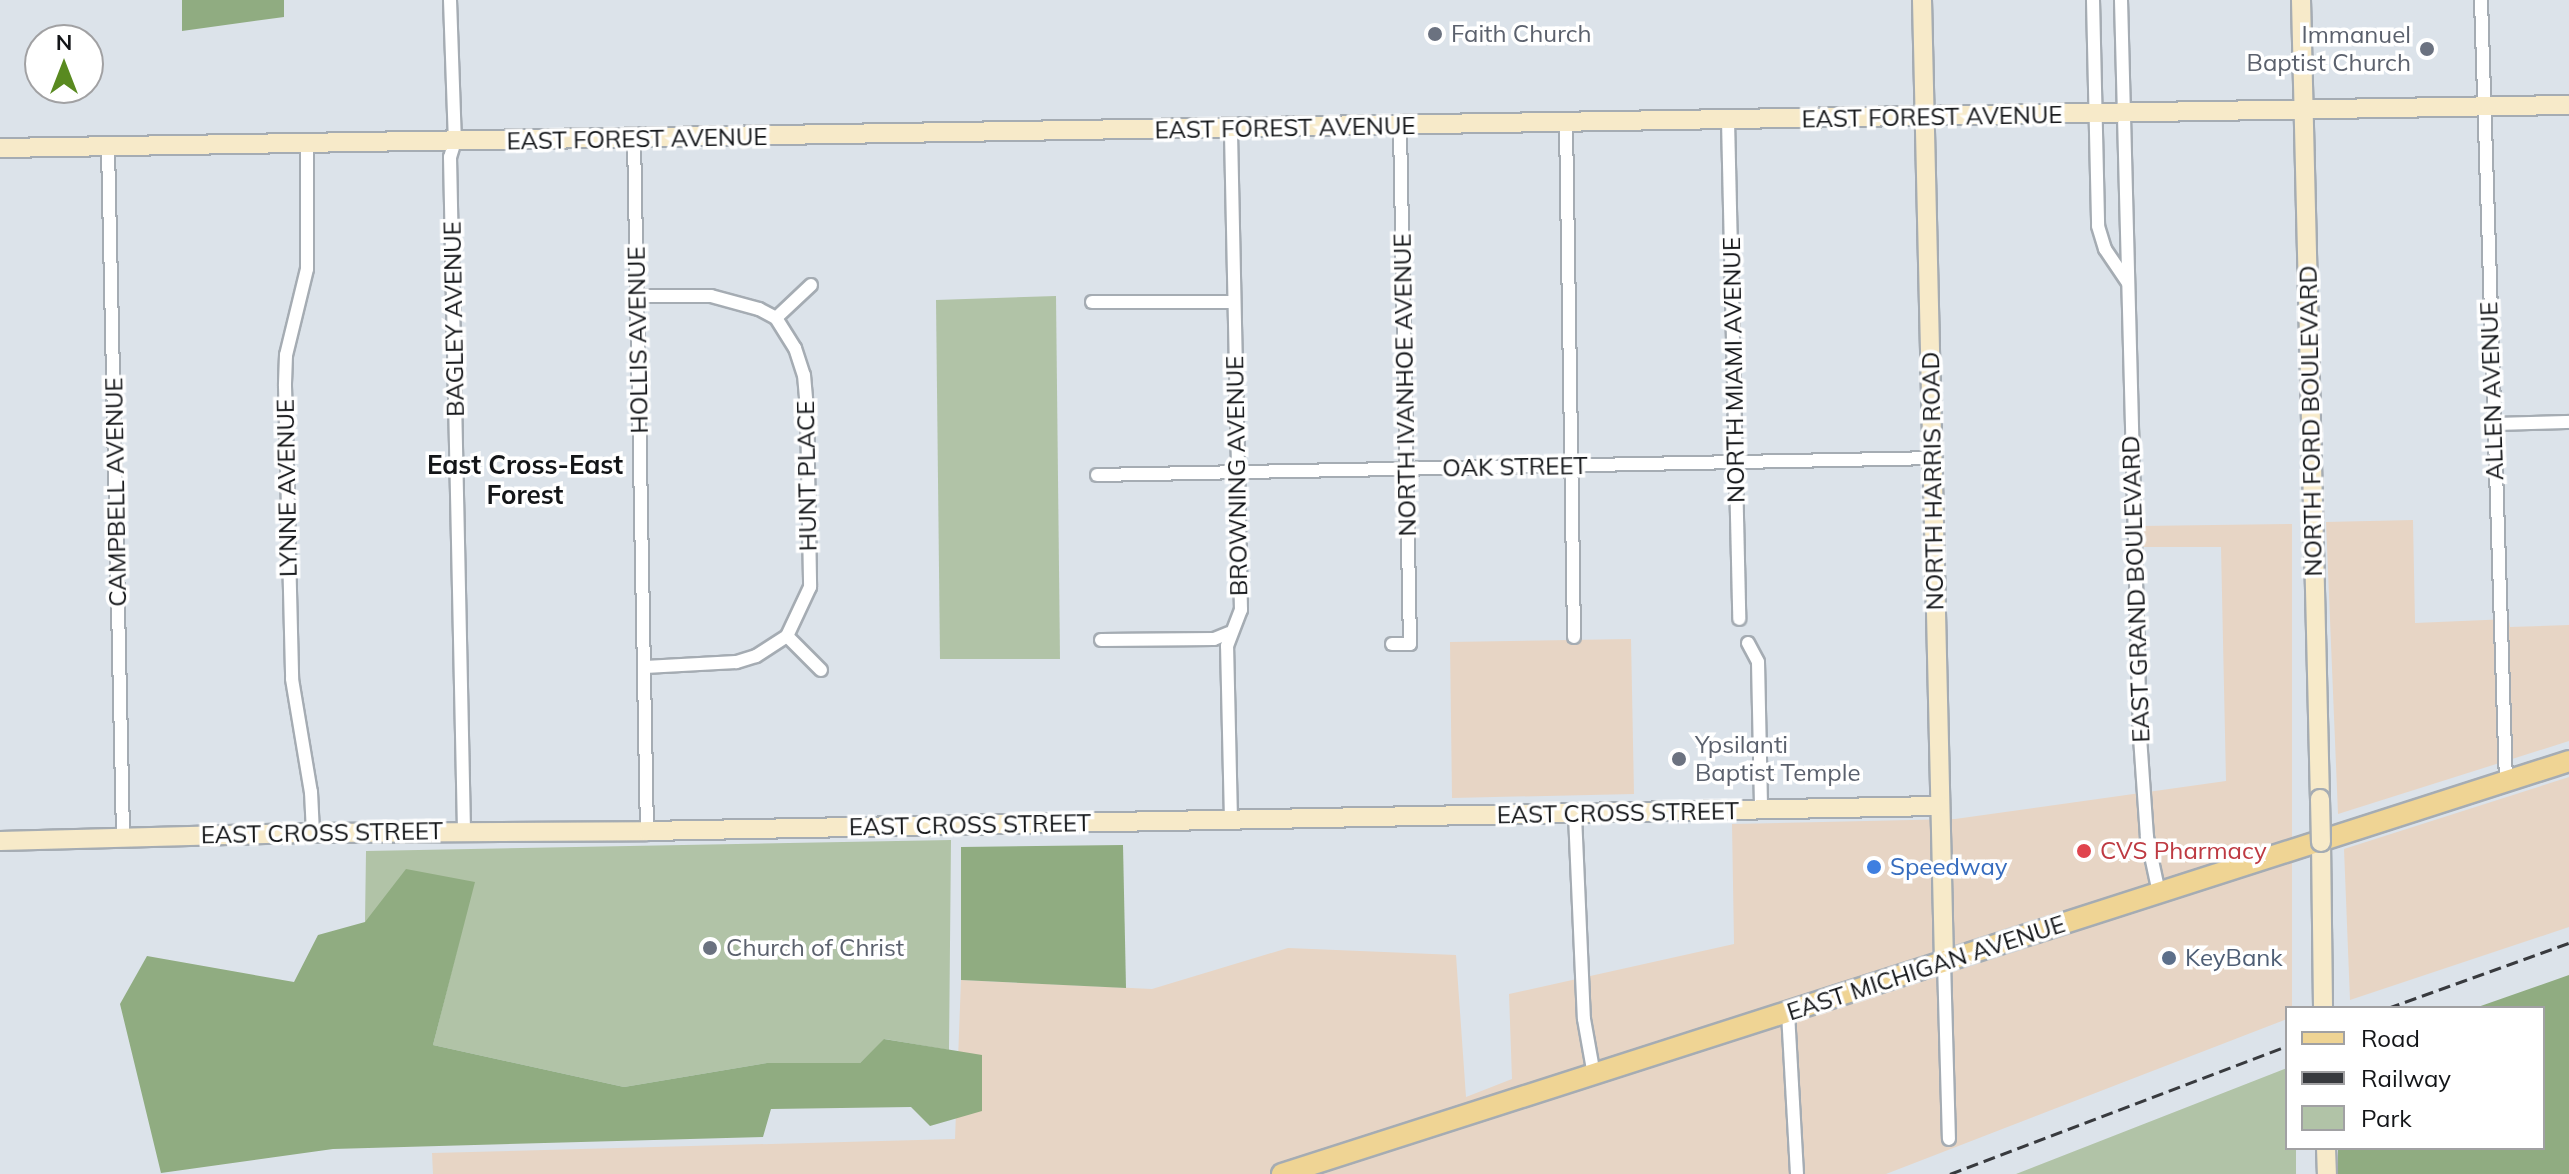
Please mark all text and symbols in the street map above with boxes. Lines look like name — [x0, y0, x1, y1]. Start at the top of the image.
place label: Faith Church — [1451, 20, 1592, 48]
place label: Immanuel Baptist Church — [2247, 21, 2411, 77]
north arrow — [24, 24, 104, 104]
marker: Faith Church — [1426, 25, 1444, 43]
text: N — [56, 28, 72, 56]
marker: Immanuel Baptist Church — [2418, 40, 2436, 58]
street label: EAST FOREST AVENUE — [1801, 100, 2063, 134]
street label: EAST FOREST AVENUE — [1154, 111, 1416, 145]
street label: EAST FOREST AVENUE — [506, 122, 768, 156]
street label: BAGLEY AVENUE — [438, 221, 470, 417]
street label: NORTH IVANHOE AVENUE — [1388, 233, 1422, 537]
street label: NORTH MIAMI AVENUE — [1717, 237, 1751, 503]
street label: HOLLIS AVENUE — [622, 246, 654, 434]
street label: NORTH FORD BOULEVARD — [2294, 265, 2328, 577]
street label: ALLEN AVENUE — [2474, 301, 2510, 481]
street label: NORTH HARRIS ROAD — [1916, 351, 1950, 611]
street label: BROWNING AVENUE — [1221, 356, 1253, 596]
street label: CAMPBELL AVENUE — [100, 377, 132, 607]
street label: LYNNE AVENUE — [271, 399, 303, 577]
street label: HUNT PLACE — [791, 400, 823, 552]
street label: EAST GRAND BOULEVARD — [2116, 435, 2156, 743]
district label: East Cross-East Forest — [427, 449, 623, 510]
street label: OAK STREET — [1442, 451, 1588, 483]
place label: Ypsilanti Baptist Temple — [1695, 731, 1861, 787]
marker: Ypsilanti Baptist Temple — [1670, 750, 1688, 768]
street label: EAST CROSS STREET — [1497, 796, 1739, 830]
street label: EAST CROSS STREET — [849, 808, 1091, 842]
street label: EAST CROSS STREET — [201, 816, 443, 850]
place label: CVS Pharmacy — [2100, 837, 2267, 865]
marker: CVS Pharmacy — [2075, 842, 2093, 860]
place label: Speedway — [1890, 853, 2008, 881]
marker: Speedway — [1865, 858, 1883, 876]
street label: EAST MICHIGAN AVENUE — [1783, 909, 2069, 1027]
place label: Church of Christ — [726, 934, 904, 962]
marker: Church of Christ — [701, 939, 719, 957]
place label: KeyBank — [2185, 944, 2283, 972]
marker: KeyBank — [2160, 949, 2178, 967]
legend — [2285, 1006, 2545, 1150]
text: Road — [2361, 1023, 2420, 1053]
text: Railway — [2361, 1063, 2451, 1093]
text: Park — [2361, 1103, 2412, 1133]

